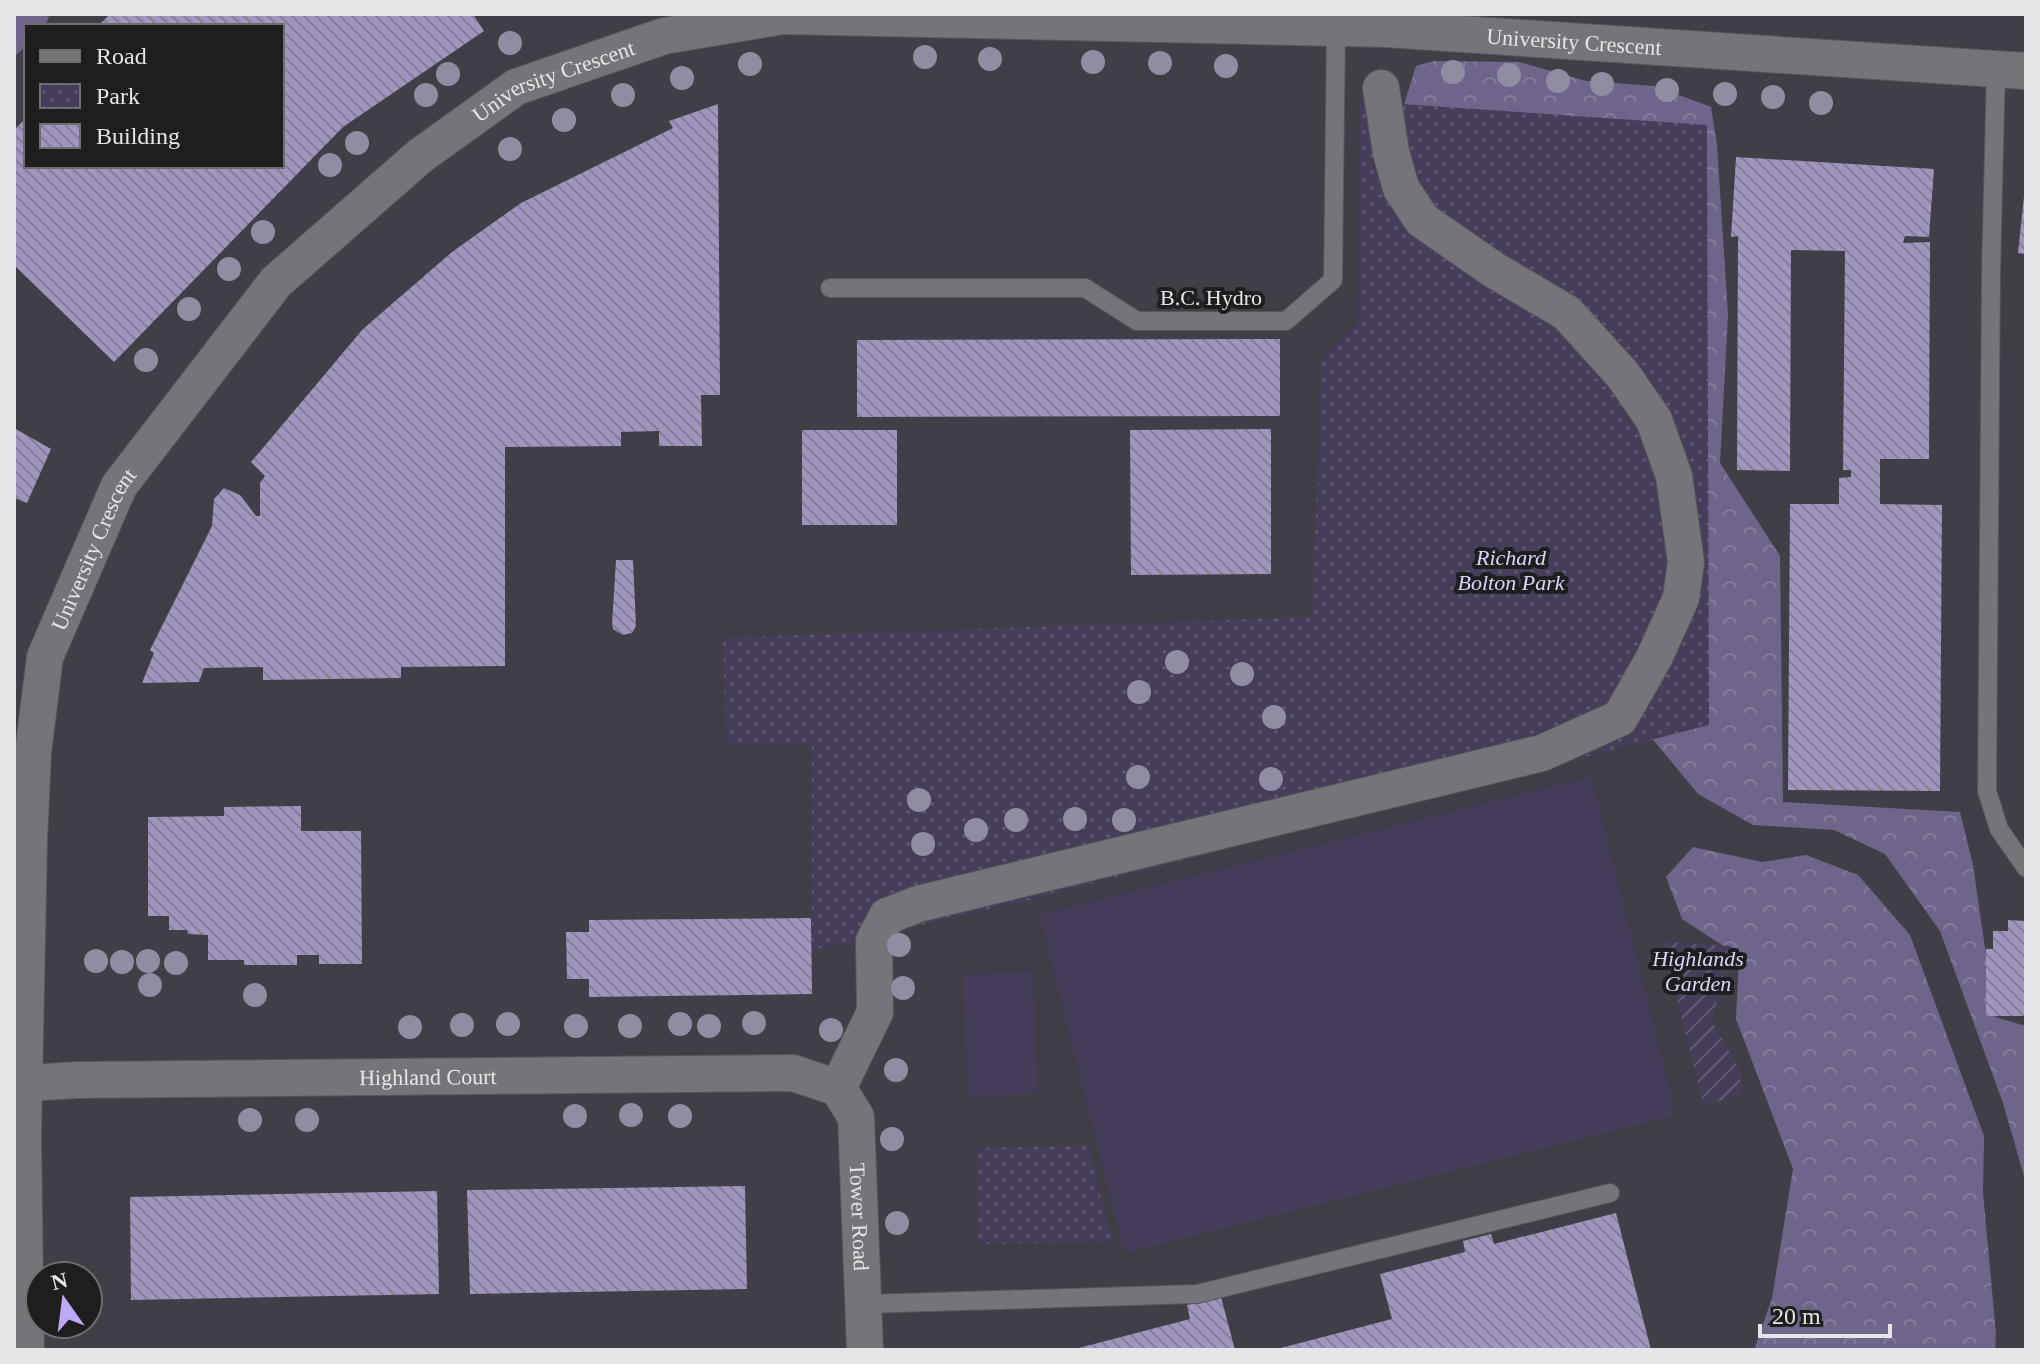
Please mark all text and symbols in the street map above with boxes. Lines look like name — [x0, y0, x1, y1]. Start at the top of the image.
street label: University Crescent — [1486, 23, 1662, 60]
legend — [24, 24, 284, 168]
street label: University Crescent — [467, 35, 638, 127]
text: Road — [96, 43, 147, 69]
text: Park — [96, 83, 140, 109]
text: Building — [96, 123, 180, 149]
street label: B.C. Hydro — [1160, 285, 1262, 310]
street label: University Crescent — [46, 463, 141, 634]
park label: Richard Bolton Park — [1458, 545, 1566, 595]
park label: Highlands Garden — [1651, 946, 1744, 996]
street label: Highland Court — [359, 1063, 497, 1090]
street label: Tower Road — [845, 1162, 874, 1271]
north arrow — [24, 1260, 104, 1340]
text: N — [49, 1267, 70, 1295]
scale bar — [1760, 1288, 1890, 1338]
text: 20 m — [1772, 1303, 1821, 1329]

